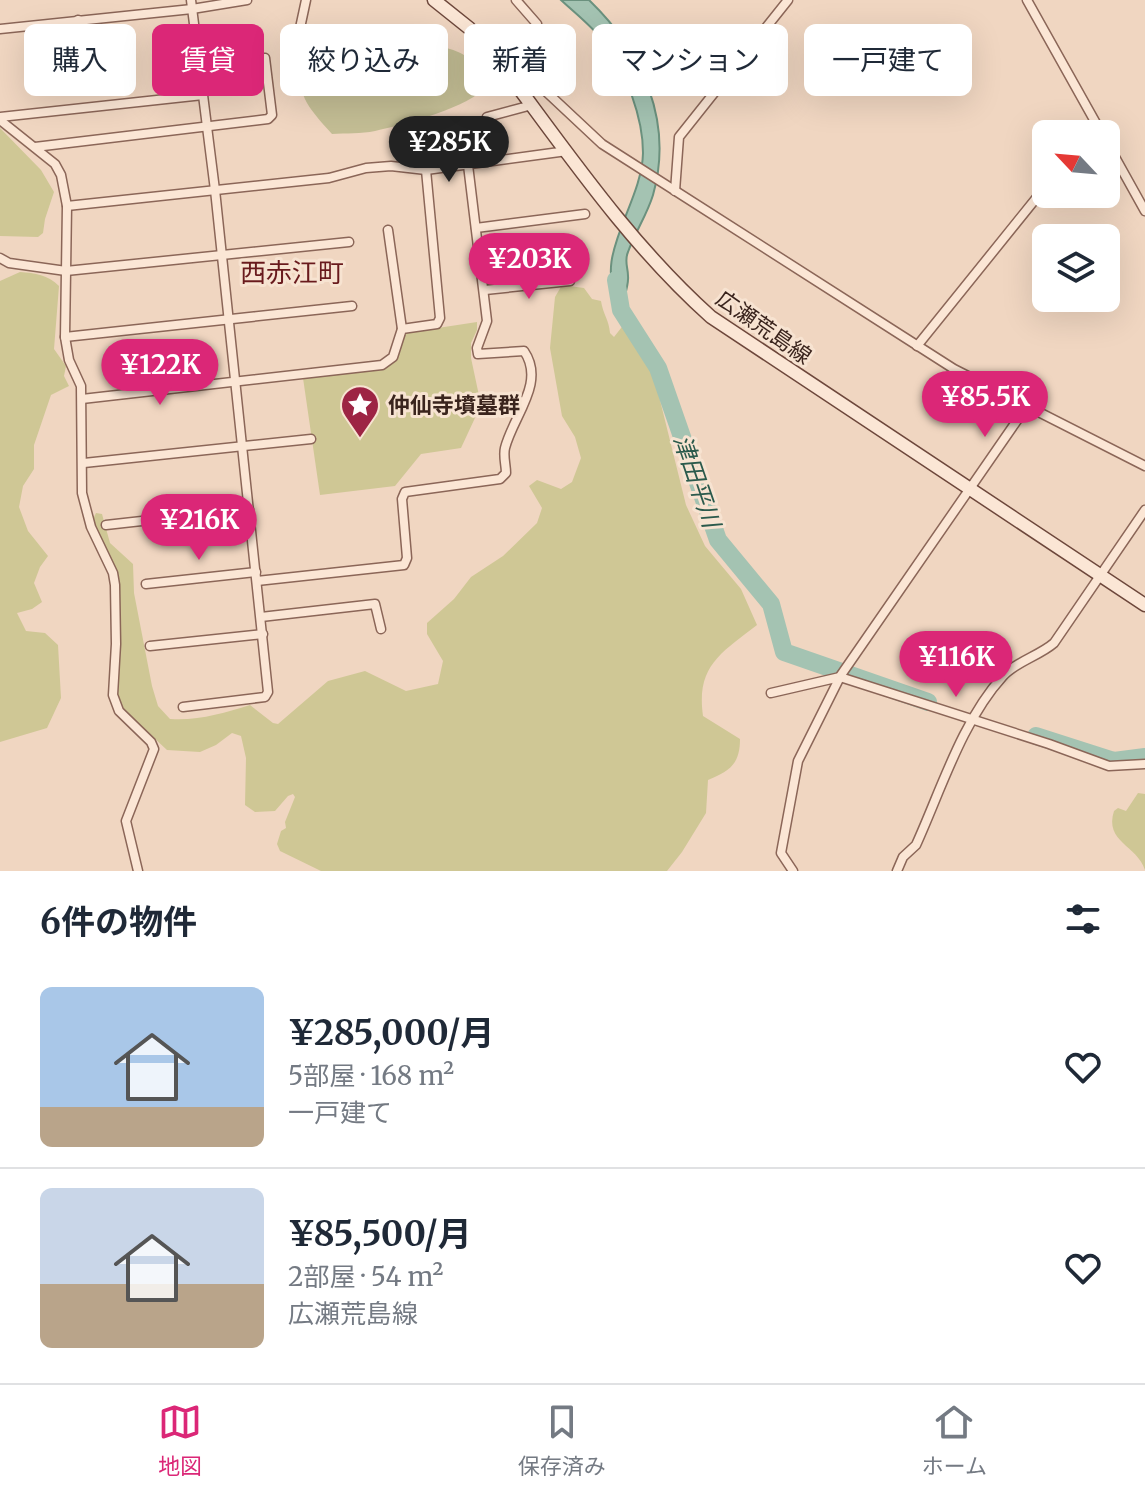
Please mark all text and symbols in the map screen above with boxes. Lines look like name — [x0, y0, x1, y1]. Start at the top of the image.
chip: 購入 — [24, 24, 136, 96]
chip: 賃貸 — [152, 24, 264, 96]
chip: 絞り込み — [280, 24, 448, 96]
chip: 新着 — [464, 24, 576, 96]
chip: マンション — [592, 24, 788, 96]
chip: 一戸建て — [804, 24, 972, 96]
pin: ¥285K — [393, 116, 505, 184]
north arrow — [1032, 120, 1120, 208]
map controls — [1032, 120, 1120, 312]
text: ¥285K — [407, 125, 491, 158]
button: layers — [1032, 224, 1120, 312]
pin: ¥203K — [473, 233, 585, 301]
text: ¥203K — [487, 242, 571, 275]
district label: 西赤江町 — [240, 256, 344, 289]
street label: 広瀬荒島線 — [711, 284, 817, 370]
pin: ¥122K — [104, 339, 216, 407]
text: ¥122K — [119, 348, 201, 381]
pin: ¥85.5K — [920, 371, 1050, 439]
text: ¥85.5K — [940, 380, 1030, 413]
place icon: 仲仙寺墳墓群 — [339, 384, 381, 439]
place label: 仲仙寺墳墓群 — [388, 391, 520, 419]
water label: 津田平川 — [667, 431, 728, 534]
pin: ¥216K — [143, 494, 255, 562]
text: ¥216K — [159, 503, 239, 536]
pin: ¥116K — [900, 631, 1012, 699]
text: ¥116K — [917, 640, 995, 673]
icon: filters — [1061, 897, 1105, 941]
text: 6件の物件 — [40, 901, 197, 943]
text: ¥285,000/月 — [288, 1012, 495, 1054]
icon: home — [104, 1019, 200, 1115]
icon: heart — [1061, 1045, 1105, 1089]
text: 5部屋 · 168 m² — [288, 1059, 454, 1092]
text: 一戸建て — [288, 1096, 392, 1129]
text: ¥85,500/月 — [288, 1213, 472, 1255]
icon: home — [104, 1220, 200, 1316]
icon: heart — [1061, 1246, 1105, 1290]
text: 2部屋 · 54 m² — [288, 1260, 443, 1293]
text: 広瀬荒島線 — [288, 1297, 418, 1330]
tab: 地図 — [158, 1400, 202, 1480]
tab: 保存済み — [518, 1400, 606, 1480]
tab: ホーム — [922, 1400, 987, 1480]

